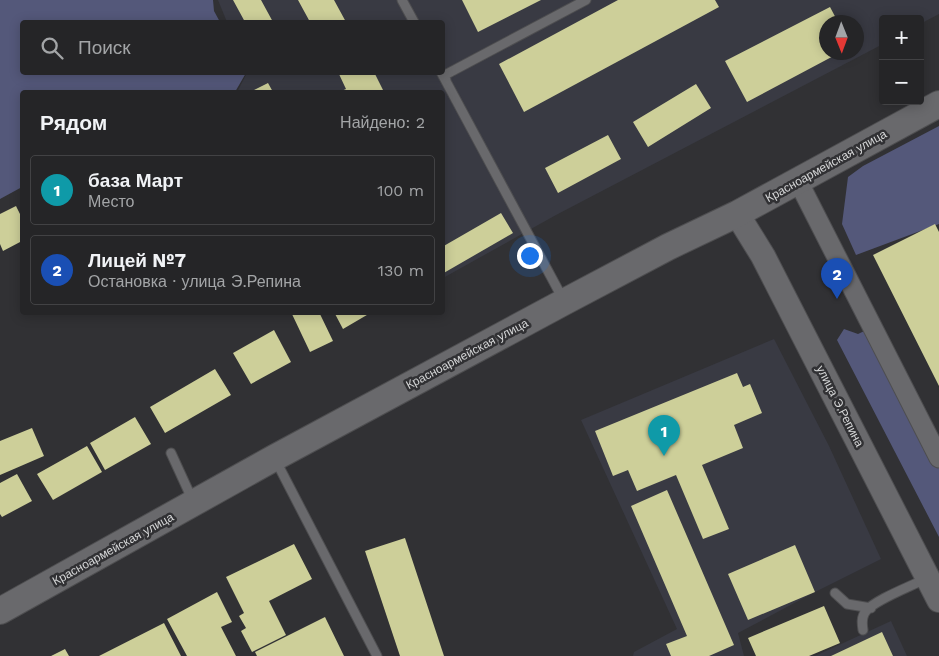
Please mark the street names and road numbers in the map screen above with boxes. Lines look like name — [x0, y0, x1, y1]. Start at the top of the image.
street label: Красноармейская улица — [763, 127, 889, 205]
street label: Красноармейская улица — [404, 316, 531, 392]
street label: улица Э.Репина — [813, 363, 867, 449]
street label: Красноармейская улица — [50, 510, 176, 588]

